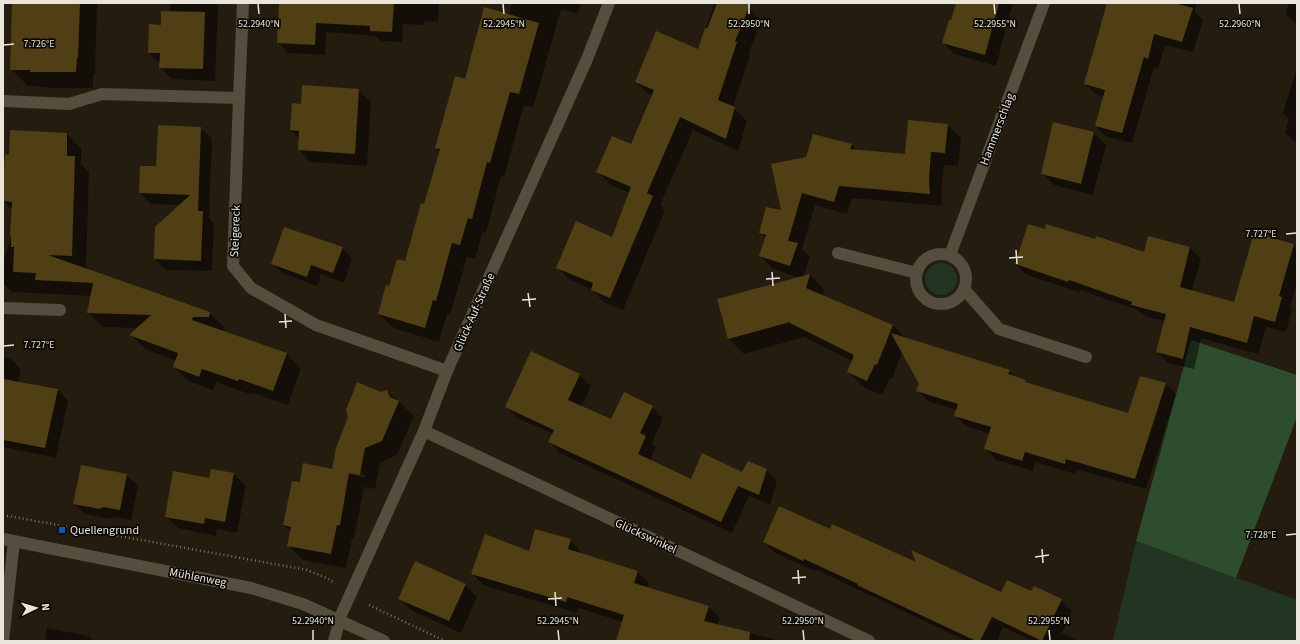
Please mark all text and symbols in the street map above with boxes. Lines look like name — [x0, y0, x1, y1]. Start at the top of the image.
text: 52.2940°N — [238, 17, 280, 31]
text: 52.2945°N — [483, 17, 525, 31]
text: 52.2950°N — [728, 17, 770, 31]
text: 52.2955°N — [974, 17, 1016, 31]
text: 52.2960°N — [1219, 17, 1261, 31]
text: 7.726°E — [24, 37, 54, 51]
street label: Hammerschlag — [976, 91, 1019, 168]
street label: Steigereck — [226, 205, 245, 257]
text: 7.727°E — [1246, 227, 1276, 241]
street label: Glück-Auf-Straße — [450, 270, 499, 354]
text: 7.727°E — [24, 338, 54, 352]
street label: Glückswinkel — [612, 515, 679, 558]
place label: Quellengrund — [70, 522, 139, 539]
marker: Quellengrund — [57, 525, 67, 535]
text: 7.728°E — [1246, 528, 1276, 542]
street label: Mühlenweg — [168, 564, 228, 591]
north arrow — [16, 588, 56, 628]
text: N — [38, 603, 53, 611]
text: 52.2940°N — [292, 614, 334, 628]
text: 52.2945°N — [537, 614, 579, 628]
text: 52.2950°N — [782, 614, 824, 628]
text: 52.2955°N — [1028, 614, 1070, 628]

